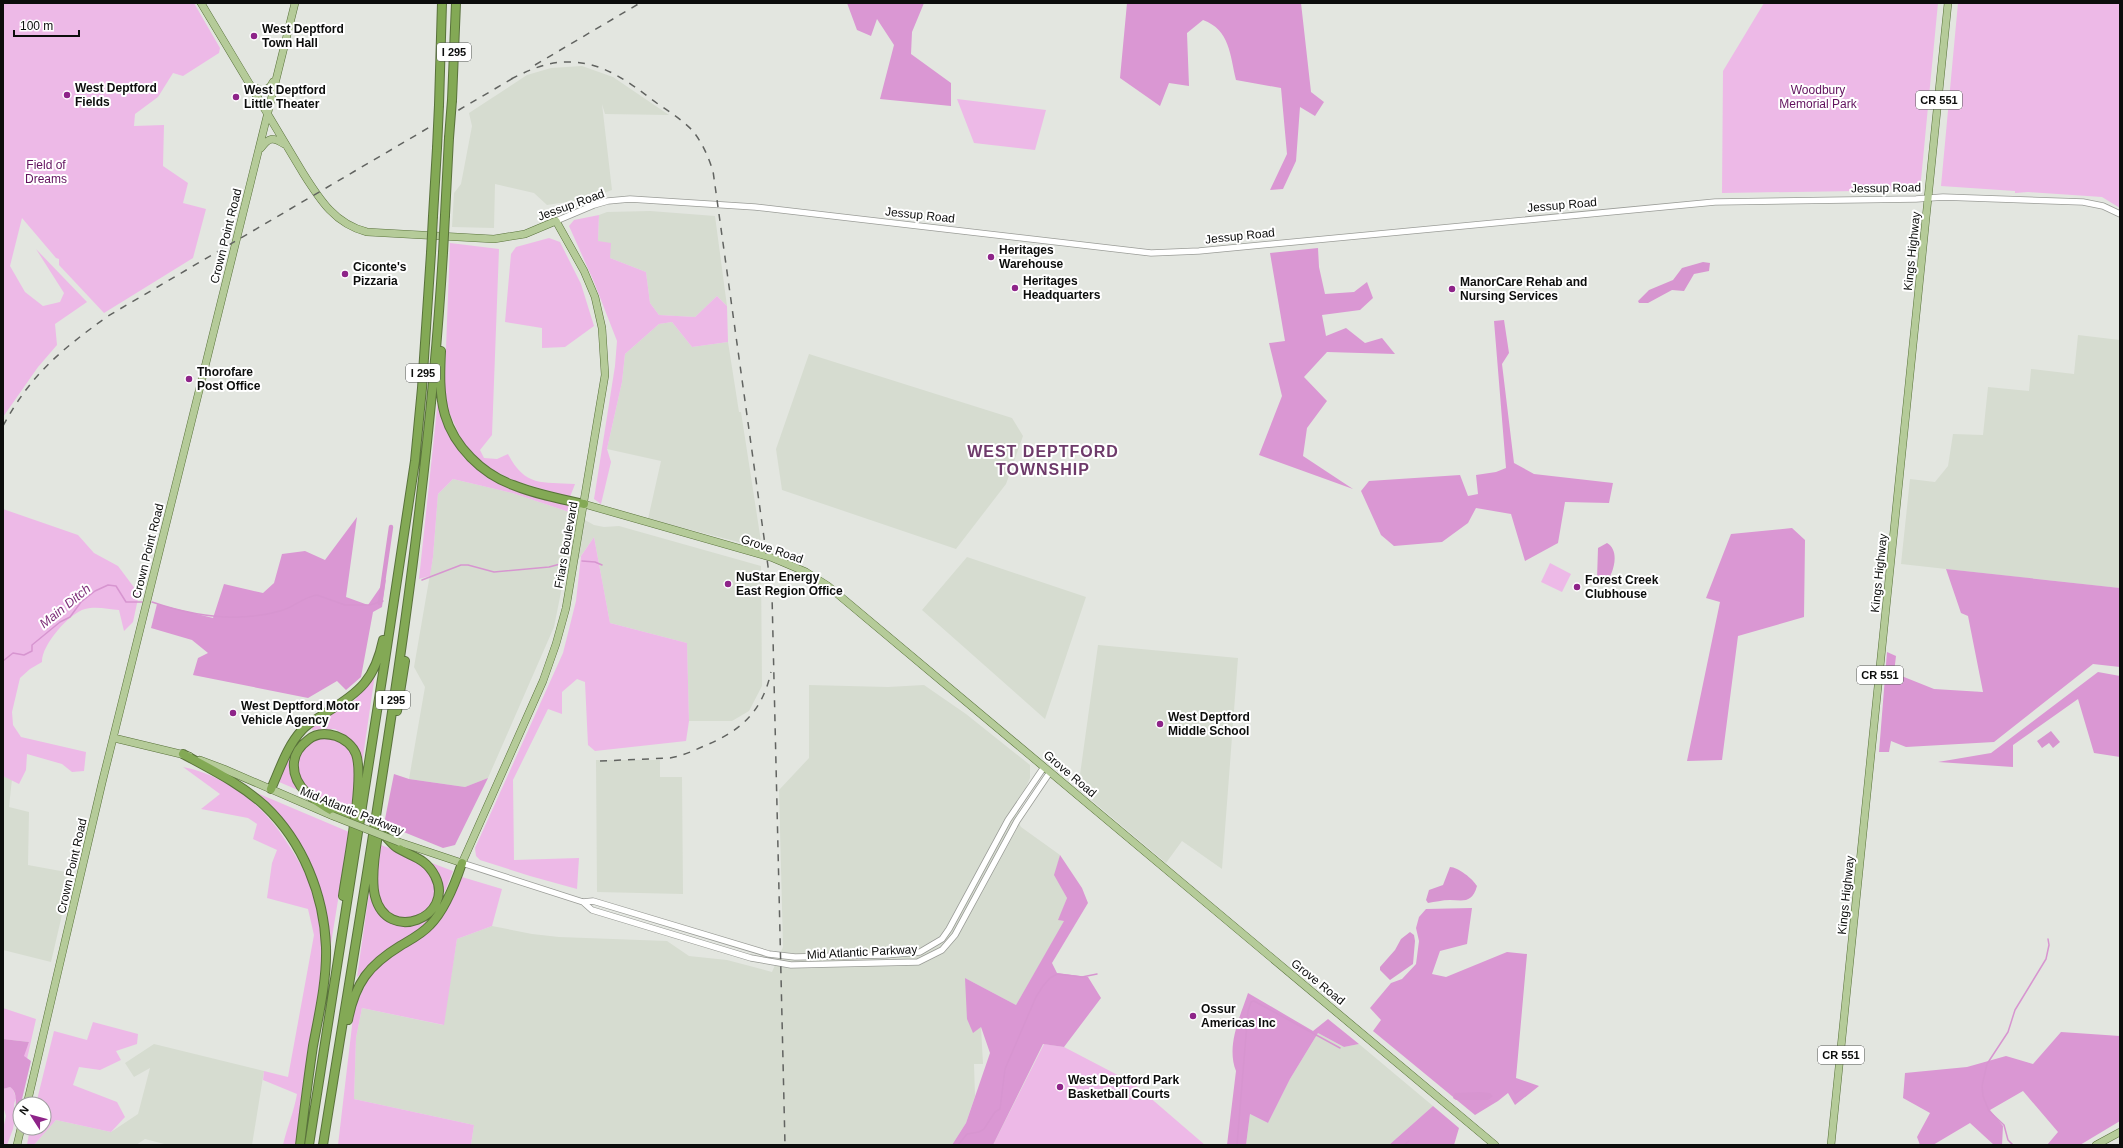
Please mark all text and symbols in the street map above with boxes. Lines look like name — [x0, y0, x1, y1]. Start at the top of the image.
scale bar — [14, 12, 79, 38]
text: 100 m — [20, 19, 53, 33]
place label: West Deptford Town Hall — [262, 22, 344, 50]
marker: West Deptford Town Hall — [249, 31, 259, 41]
road number: I 295 — [437, 43, 471, 61]
place label: West Deptford Fields — [75, 81, 157, 109]
place label: West Deptford Little Theater — [244, 83, 326, 111]
park label: Woodbury Memorial Park — [1779, 83, 1858, 111]
marker: West Deptford Fields — [62, 90, 72, 100]
road number: CR 551 — [1916, 91, 1962, 109]
marker: West Deptford Little Theater — [231, 92, 241, 102]
park label: Field of Dreams — [25, 158, 67, 186]
street label: Jessup Road — [1851, 180, 1921, 196]
street label: Jessup Road — [536, 186, 606, 224]
street label: Crown Point Road — [207, 187, 245, 285]
street label: Jessup Road — [1526, 195, 1598, 215]
street label: Jessup Road — [884, 204, 956, 226]
street label: Kings Highway — [1901, 211, 1923, 291]
street label: Jessup Road — [1204, 225, 1276, 247]
place label: Heritages Warehouse — [999, 243, 1064, 271]
marker: Heritages Warehouse — [986, 252, 996, 262]
place label: Ciconte's Pizzaria — [353, 260, 407, 288]
marker: Ciconte's Pizzaria — [340, 269, 350, 279]
place label: Heritages Headquarters — [1023, 274, 1101, 302]
place label: ManorCare Rehab and Nursing Services — [1460, 275, 1587, 303]
marker: Heritages Headquarters — [1010, 283, 1020, 293]
marker: ManorCare Rehab and Nursing Services — [1447, 284, 1457, 294]
road number: I 295 — [406, 364, 440, 382]
place label: Thorofare Post Office — [197, 365, 261, 393]
marker: Thorofare Post Office — [184, 374, 194, 384]
district label: WEST DEPTFORD TOWNSHIP — [967, 443, 1119, 478]
street label: Friars Boulevard — [551, 500, 581, 590]
street label: Crown Point Road — [129, 502, 167, 600]
street label: Grove Road — [739, 532, 805, 566]
street label: Kings Highway — [1868, 533, 1890, 613]
place label: NuStar Energy East Region Office — [736, 570, 843, 598]
place label: Forest Creek Clubhouse — [1585, 573, 1659, 601]
marker: NuStar Energy East Region Office — [723, 579, 733, 589]
water label: Main Ditch — [36, 581, 94, 631]
marker: Forest Creek Clubhouse — [1572, 582, 1582, 592]
road number: CR 551 — [1857, 666, 1903, 684]
road number: I 295 — [376, 691, 410, 709]
place label: West Deptford Motor Vehicle Agency — [241, 699, 360, 727]
marker: West Deptford Motor Vehicle Agency — [228, 708, 238, 718]
place label: West Deptford Middle School — [1168, 710, 1250, 738]
marker: West Deptford Middle School — [1155, 719, 1165, 729]
street label: Grove Road — [1041, 748, 1099, 800]
street label: Mid Atlantic Parkway — [298, 784, 406, 838]
street label: Crown Point Road — [54, 817, 90, 915]
street label: Kings Highway — [1835, 855, 1857, 935]
street label: Mid Atlantic Parkway — [806, 942, 918, 962]
street label: Grove Road — [1288, 956, 1348, 1008]
place label: Ossur Americas Inc — [1201, 1002, 1276, 1030]
marker: Ossur Americas Inc — [1188, 1011, 1198, 1021]
road number: CR 551 — [1818, 1046, 1864, 1064]
place label: West Deptford Park Basketball Courts — [1068, 1073, 1179, 1101]
marker: West Deptford Park Basketball Courts — [1055, 1082, 1065, 1092]
north arrow — [12, 1096, 52, 1136]
text: N — [17, 1103, 31, 1117]

